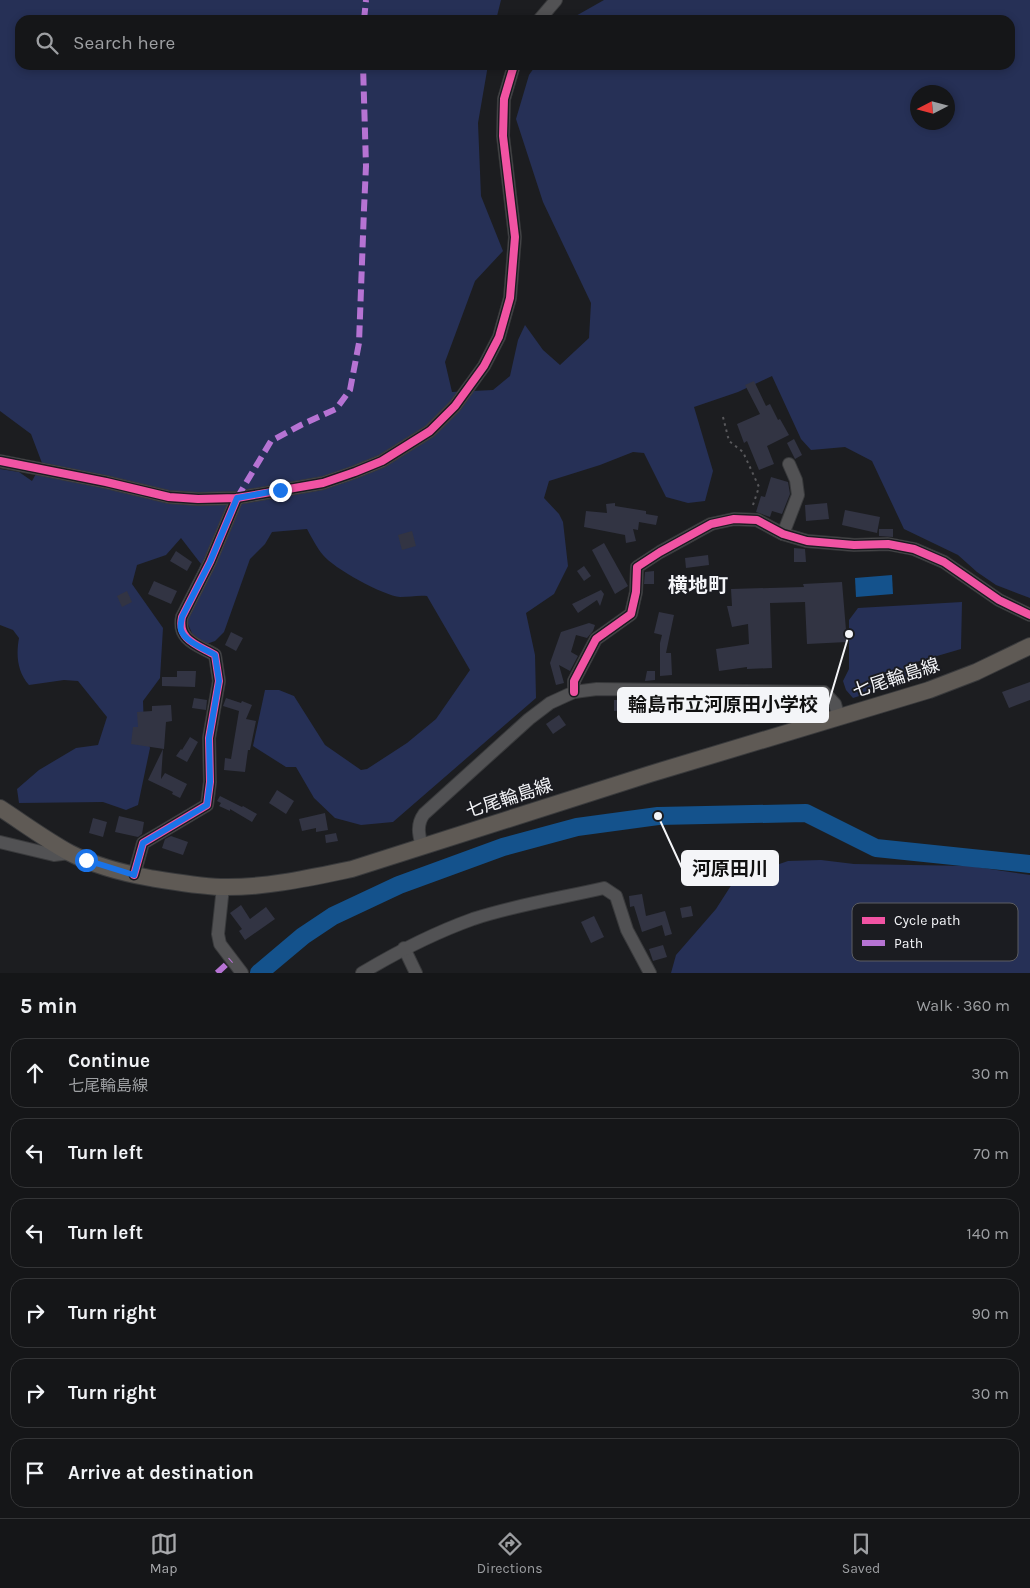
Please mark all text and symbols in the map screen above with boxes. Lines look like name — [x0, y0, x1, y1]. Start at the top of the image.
search box — [15, 15, 1015, 70]
icon: search — [33, 29, 61, 57]
text: Search here — [73, 32, 175, 54]
north arrow — [910, 85, 955, 130]
route end — [269, 479, 292, 502]
district label: 横地町 — [668, 574, 728, 597]
street label: 七尾輪島線 — [850, 654, 942, 702]
callout: 輪島市立河原田小学校 — [618, 688, 828, 722]
text: 輪島市立河原田小学校 — [628, 694, 818, 716]
street label: 七尾輪島線 — [463, 774, 555, 822]
route start — [75, 849, 98, 872]
callout: 河原田川 — [682, 851, 778, 885]
text: 河原田川 — [692, 858, 768, 880]
legend — [852, 903, 1018, 961]
text: Cycle path — [894, 912, 960, 929]
text: Path — [894, 935, 923, 952]
text: 5 min — [20, 994, 77, 1018]
text: Walk · 360 m — [917, 996, 1010, 1015]
text: Continue — [68, 1050, 150, 1072]
icon: ahead — [21, 1059, 49, 1087]
text: 30 m — [971, 1064, 1009, 1083]
text: 七尾輪島線 — [68, 1076, 148, 1095]
icon: left — [21, 1139, 49, 1167]
text: Turn left — [68, 1142, 143, 1164]
text: 70 m — [973, 1144, 1009, 1163]
icon: left — [21, 1219, 49, 1247]
text: Turn left — [68, 1222, 143, 1244]
text: 140 m — [967, 1224, 1009, 1243]
icon: right — [21, 1299, 49, 1327]
text: Turn right — [68, 1302, 157, 1324]
text: 90 m — [971, 1304, 1009, 1323]
icon: right — [21, 1379, 49, 1407]
text: Turn right — [68, 1382, 157, 1404]
text: 30 m — [971, 1384, 1009, 1403]
icon: arrive — [21, 1459, 49, 1487]
text: Arrive at destination — [68, 1462, 254, 1484]
tab: Map — [150, 1530, 178, 1577]
tab: Directions — [477, 1530, 543, 1577]
tab: Saved — [842, 1530, 880, 1577]

